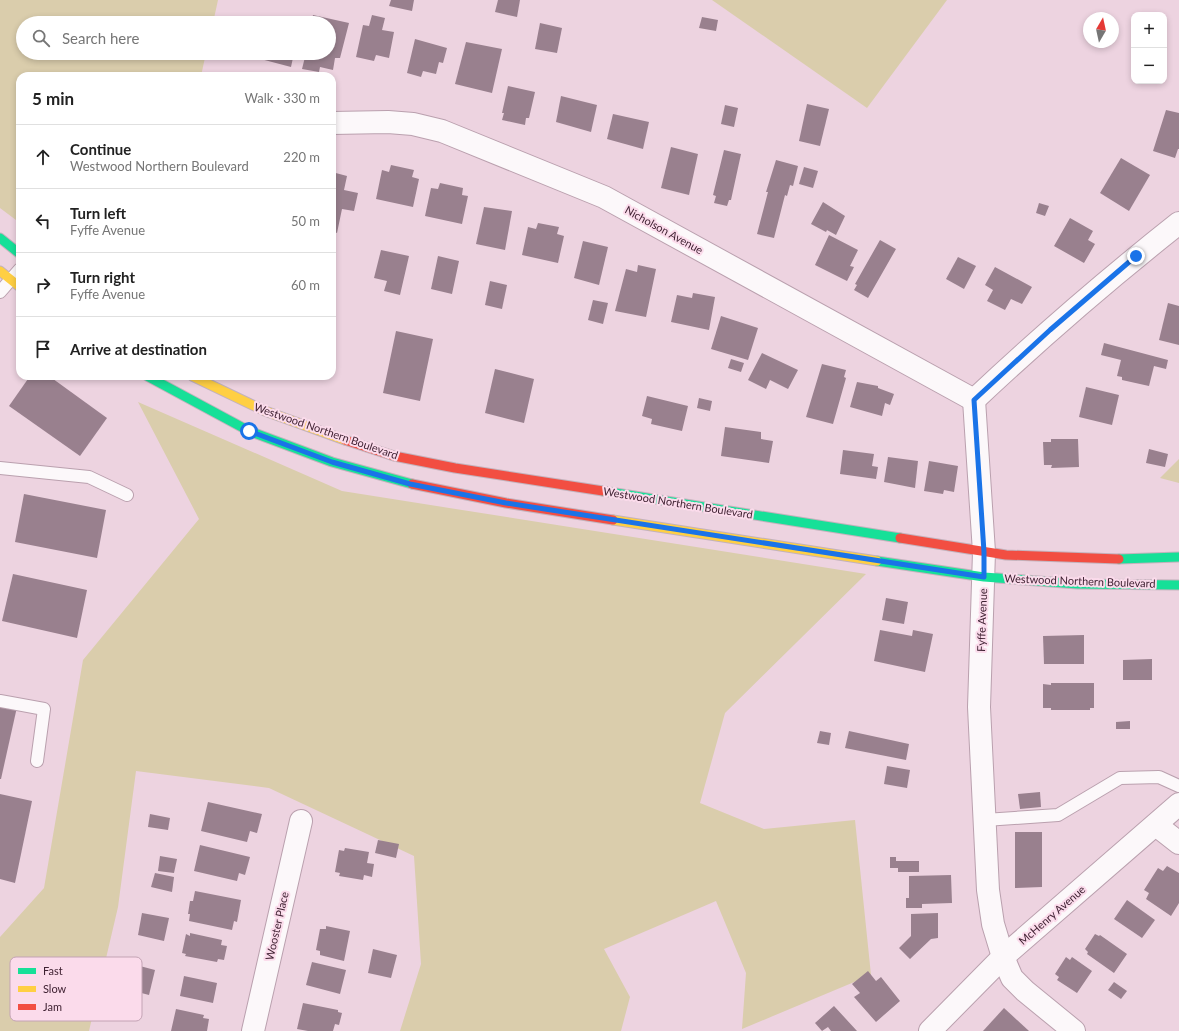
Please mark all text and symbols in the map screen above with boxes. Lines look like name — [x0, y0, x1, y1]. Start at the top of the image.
north arrow — [1083, 12, 1119, 48]
map controls — [1131, 12, 1167, 84]
button: + — [1131, 12, 1167, 48]
search box — [16, 16, 336, 60]
icon: search — [30, 27, 52, 49]
text: Search here — [62, 29, 139, 47]
button: − — [1131, 48, 1167, 84]
text: 5 min — [32, 88, 74, 109]
text: Walk · 330 m — [244, 90, 320, 106]
text: Continue — [70, 140, 131, 158]
icon: ahead — [32, 146, 54, 168]
text: 220 m — [283, 149, 320, 165]
text: Westwood Northern Boulevard — [70, 158, 249, 174]
street label: Nicholson Avenue — [623, 203, 706, 256]
text: Turn left — [70, 204, 126, 222]
icon: left — [32, 210, 54, 232]
text: 50 m — [291, 213, 320, 229]
text: Fyffe Avenue — [70, 222, 145, 238]
route end — [1127, 247, 1145, 265]
text: Turn right — [70, 268, 135, 286]
icon: right — [32, 274, 54, 296]
text: 60 m — [291, 277, 320, 293]
text: Fyffe Avenue — [70, 286, 145, 302]
icon: arrive — [32, 338, 54, 360]
text: Arrive at destination — [70, 340, 207, 358]
street label: Westwood Northern Boulevard — [253, 400, 400, 461]
route start — [240, 422, 258, 440]
street label: Westwood Northern Boulevard — [602, 484, 754, 521]
street label: Westwood Northern Boulevard — [1004, 571, 1156, 590]
street label: Fyffe Avenue — [974, 588, 989, 652]
street label: McHenry Avenue — [1016, 882, 1088, 947]
street label: Wooster Place — [262, 890, 291, 961]
legend — [10, 957, 142, 1021]
text: Fast — [43, 964, 63, 977]
text: Slow — [43, 982, 67, 995]
text: Jam — [43, 1000, 62, 1013]

